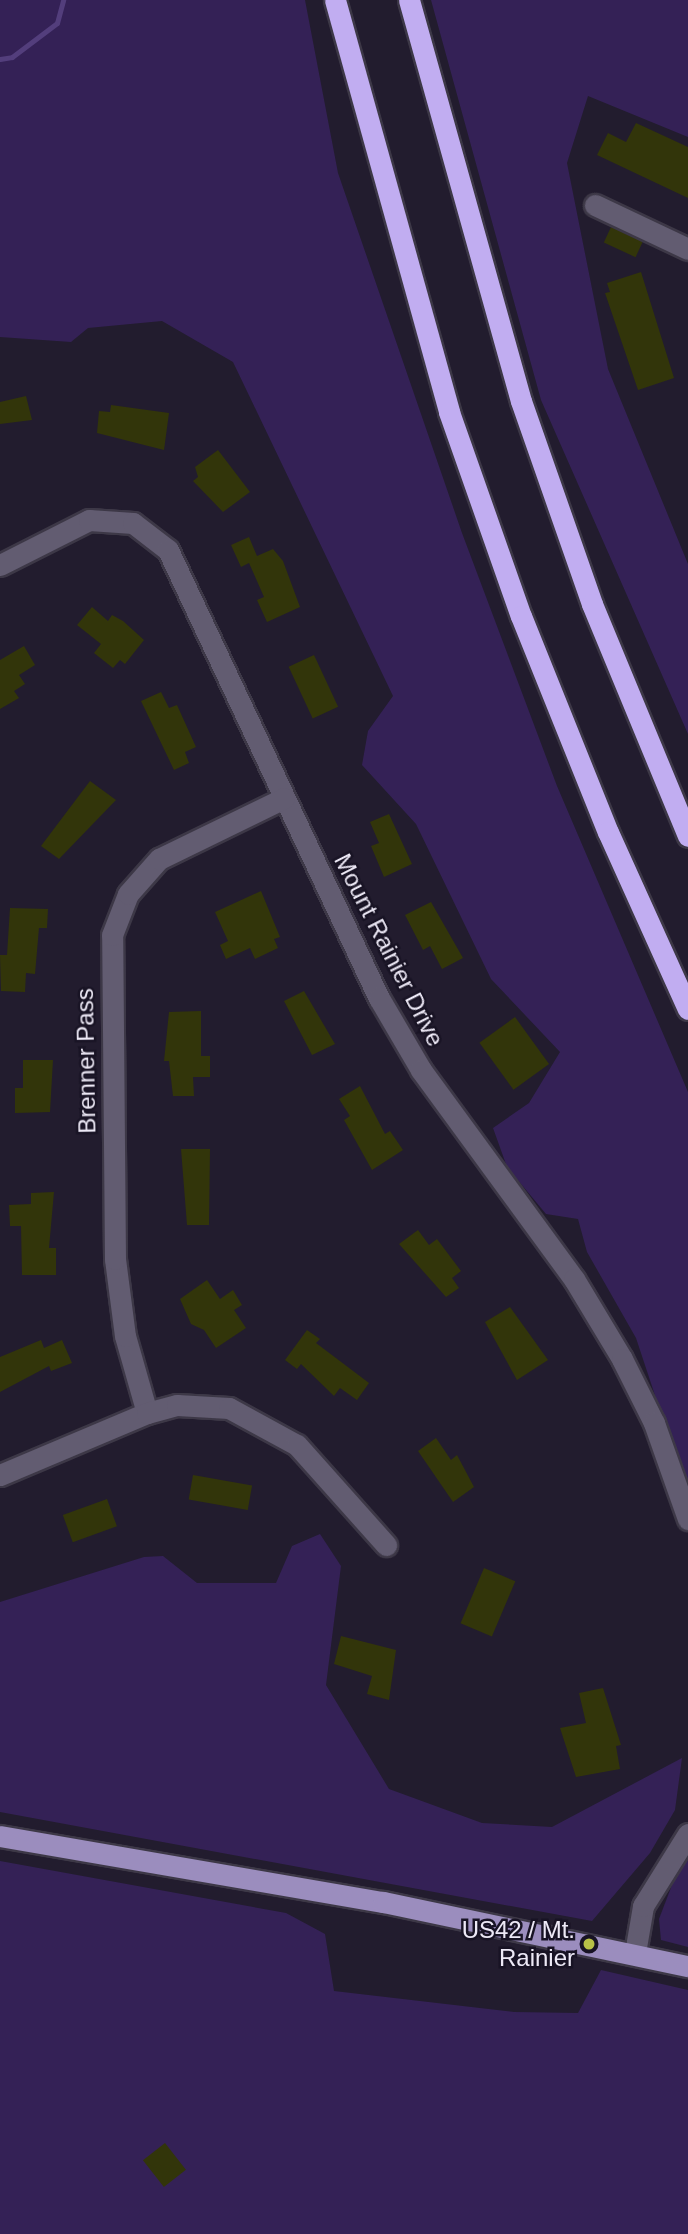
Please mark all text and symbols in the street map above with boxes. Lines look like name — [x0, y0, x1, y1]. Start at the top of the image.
street label: Mount Rainier Drive — [328, 849, 450, 1051]
street label: Brenner Pass — [70, 988, 102, 1134]
place label: US42 / Mt. Rainier — [462, 1916, 575, 1972]
marker: US42 / Mt. Rainier — [581, 1936, 597, 1952]

